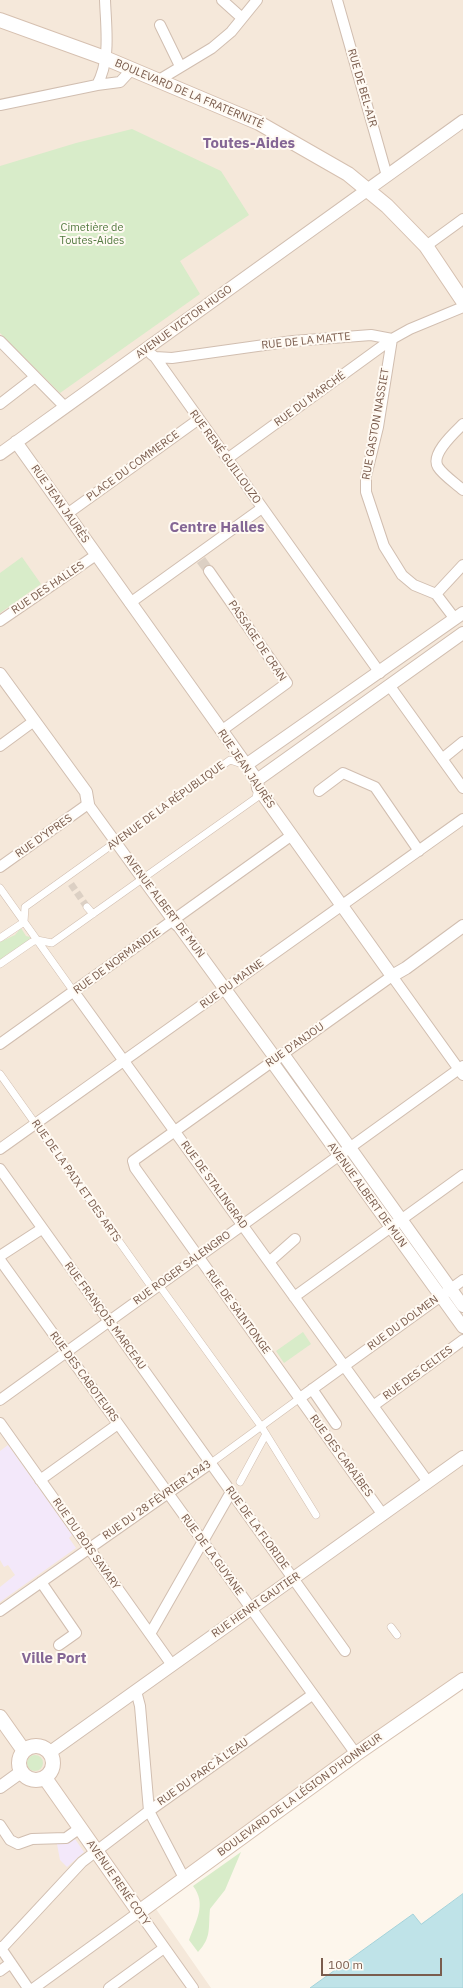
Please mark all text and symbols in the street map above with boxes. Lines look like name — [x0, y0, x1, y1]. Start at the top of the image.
street label: RUE DE BEL-AIR — [344, 47, 380, 129]
street label: BOULEVARD DE LA FRATERNITÉ — [113, 57, 265, 131]
district label: Toutes-Aides — [203, 135, 295, 153]
park label: Cimetière de Toutes-Aides — [60, 221, 124, 247]
street label: AVENUE VICTOR HUGO — [133, 283, 235, 361]
street label: RUE DE LA MATTE — [261, 330, 351, 352]
street label: RUE GASTON NASSIET — [360, 367, 392, 481]
street label: RUE DU MARCHÉ — [272, 369, 348, 429]
street label: RUE RENÉ GUILLOUZO — [186, 407, 264, 507]
street label: PLACE DU COMMERCE — [84, 428, 182, 504]
street label: RUE JEAN JAURÈS — [28, 462, 92, 546]
district label: Centre Halles — [169, 519, 265, 537]
street label: RUE DES HALLES — [9, 559, 87, 617]
street label: PASSAGE DE CRAN — [225, 598, 289, 684]
street label: RUE JEAN JAURÈS — [215, 727, 277, 811]
street label: AVENUE DE LA RÉPUBLIQUE — [105, 759, 227, 853]
street label: RUE D'YPRES — [13, 812, 75, 860]
street label: AVENUE ALBERT DE MUN — [121, 852, 207, 960]
street label: RUE DE NORMANDIE — [71, 925, 163, 997]
street label: RUE DU MAINE — [198, 957, 266, 1011]
street label: RUE D'ANJOU — [263, 1020, 327, 1070]
street label: RUE DE LA PAIX ET DES ARTS — [29, 1117, 123, 1245]
street label: RUE DE STALINGRAD — [178, 1138, 250, 1232]
street label: AVENUE ALBERT DE MUN — [325, 1140, 409, 1250]
street label: RUE ROGER SALENGRO — [131, 1228, 233, 1308]
street label: RUE FRANÇOIS MARCEAU — [62, 1260, 148, 1372]
street label: RUE DE SAINTONGE — [203, 1267, 273, 1357]
street label: RUE DU DOLMEN — [365, 1293, 441, 1353]
street label: RUE DES CABOTEURS — [47, 1329, 121, 1425]
street label: RUE DES CELTES — [380, 1343, 456, 1403]
street label: RUE DES CARAÏBES — [307, 1412, 375, 1500]
street label: RUE DU 28 FÉVRIER 1943 — [100, 1457, 214, 1543]
street label: RUE DE LA FLORIDE — [222, 1484, 292, 1572]
street label: RUE DU BOIS SAVARY — [49, 1496, 123, 1592]
street label: RUE DE LA GUYANE — [178, 1512, 246, 1598]
street label: RUE HENRI GAUTIER — [209, 1569, 303, 1641]
district label: Ville Port — [22, 1650, 86, 1668]
street label: BOULEVARD DE LA LÉGION D'HONNEUR — [215, 1731, 385, 1859]
street label: RUE DU PARC À L'EAU — [155, 1736, 251, 1808]
street label: AVENUE RENÉ COTY — [84, 1838, 152, 1928]
scale bar — [323, 1950, 444, 1976]
text: 100 m — [328, 1957, 363, 1972]

